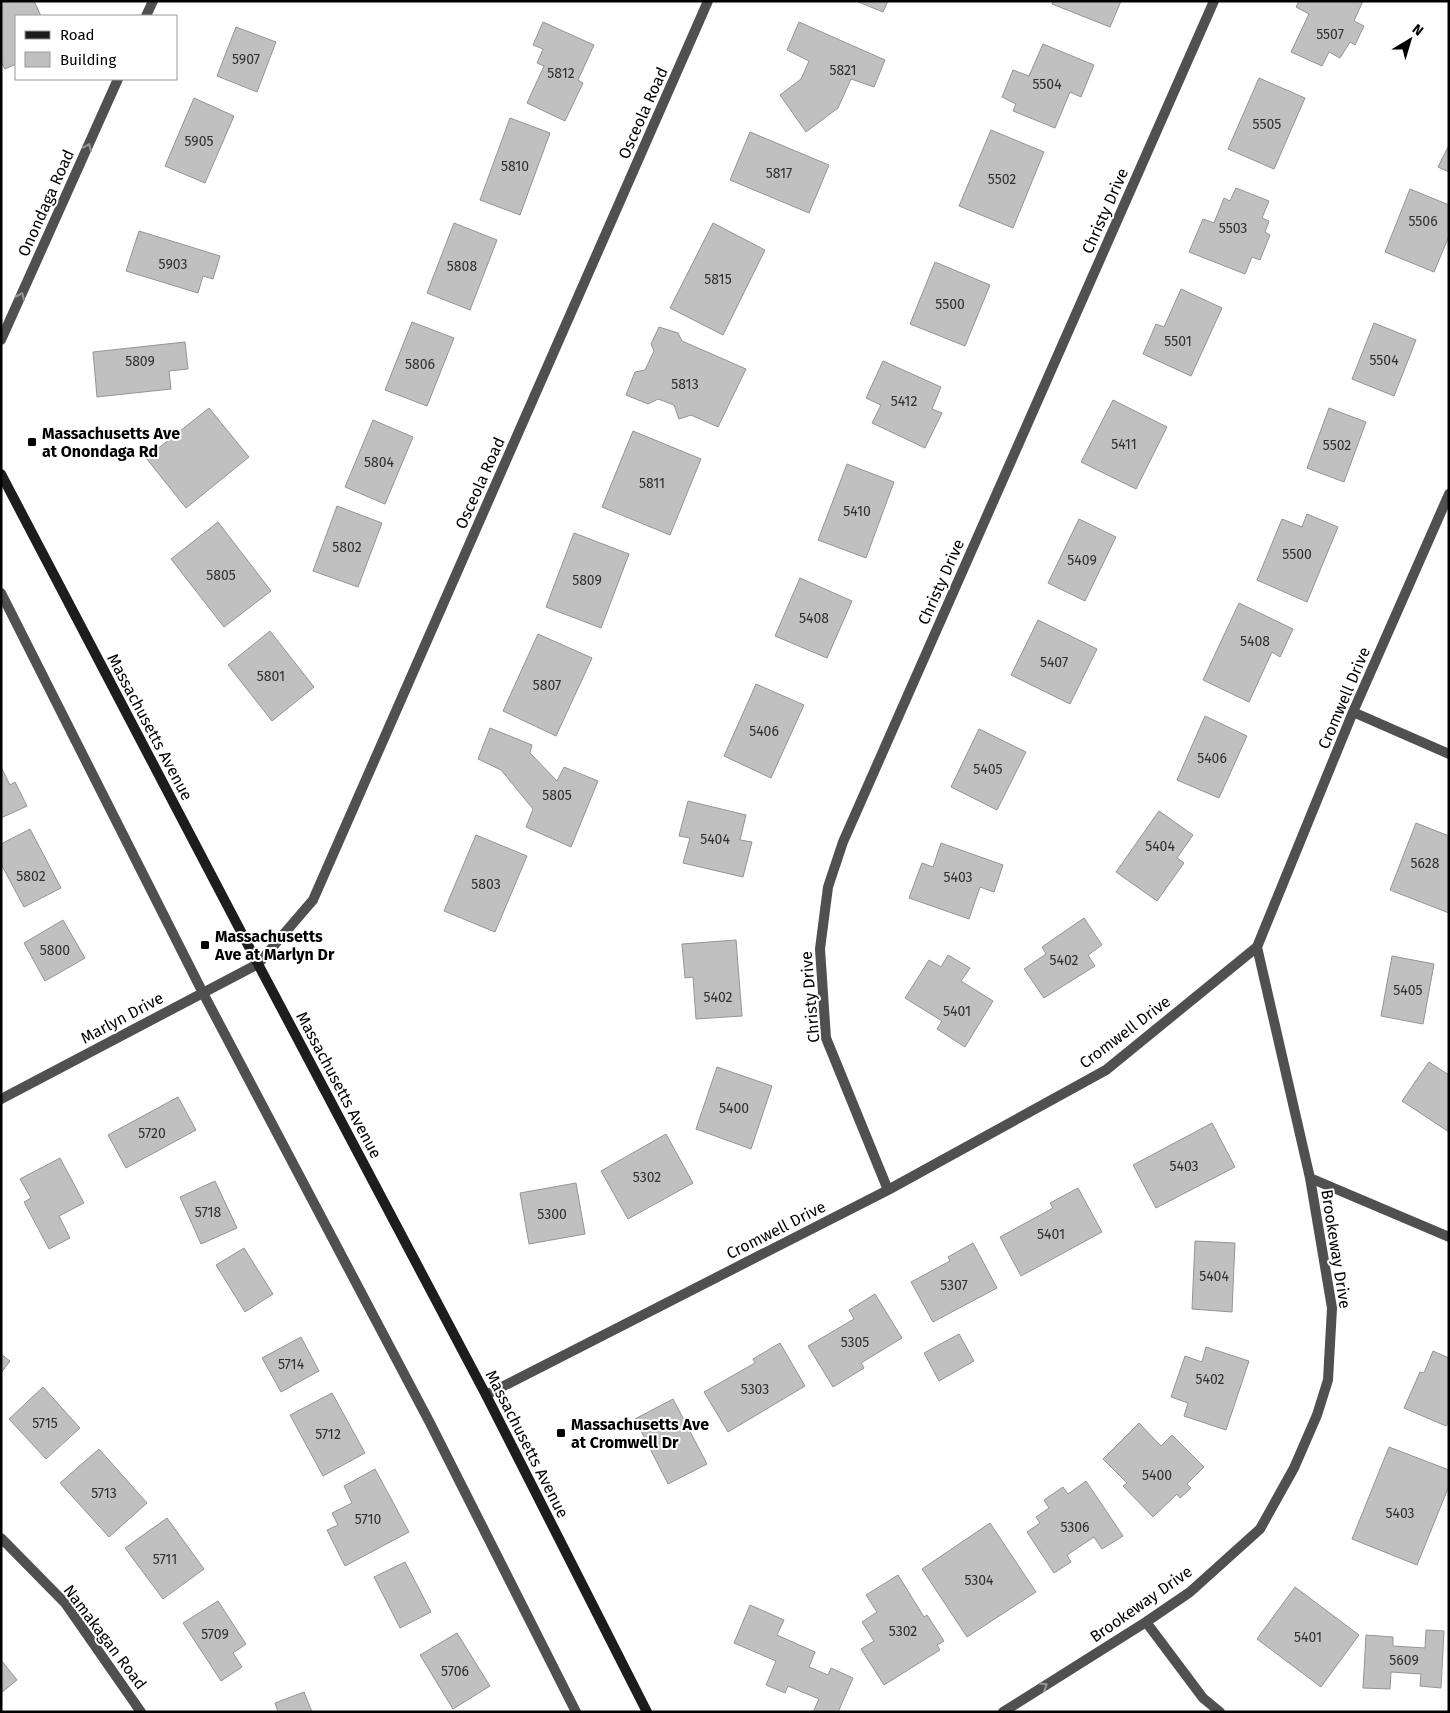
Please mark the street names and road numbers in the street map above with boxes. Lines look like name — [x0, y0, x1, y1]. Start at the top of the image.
street label: Osceola Road — [614, 64, 672, 162]
street label: Onondaga Road — [14, 147, 78, 259]
street label: Christy Drive — [1078, 165, 1132, 257]
street label: Osceola Road — [451, 434, 509, 532]
street label: Christy Drive — [914, 536, 968, 628]
street label: Cromwell Drive — [1314, 644, 1374, 752]
street label: Massachusetts Avenue — [103, 650, 197, 804]
street label: Christy Drive — [797, 951, 823, 1043]
street label: Marlyn Drive — [77, 988, 167, 1048]
street label: Cromwell Drive — [1076, 992, 1174, 1072]
street label: Massachusetts Avenue — [292, 1008, 386, 1162]
street label: Brookeway Drive — [1317, 1188, 1355, 1310]
street label: Cromwell Drive — [723, 1197, 829, 1263]
street label: Massachusetts Avenue — [481, 1367, 573, 1521]
street label: Brookeway Drive — [1086, 1562, 1196, 1646]
street label: Namakagan Road — [60, 1581, 150, 1693]

